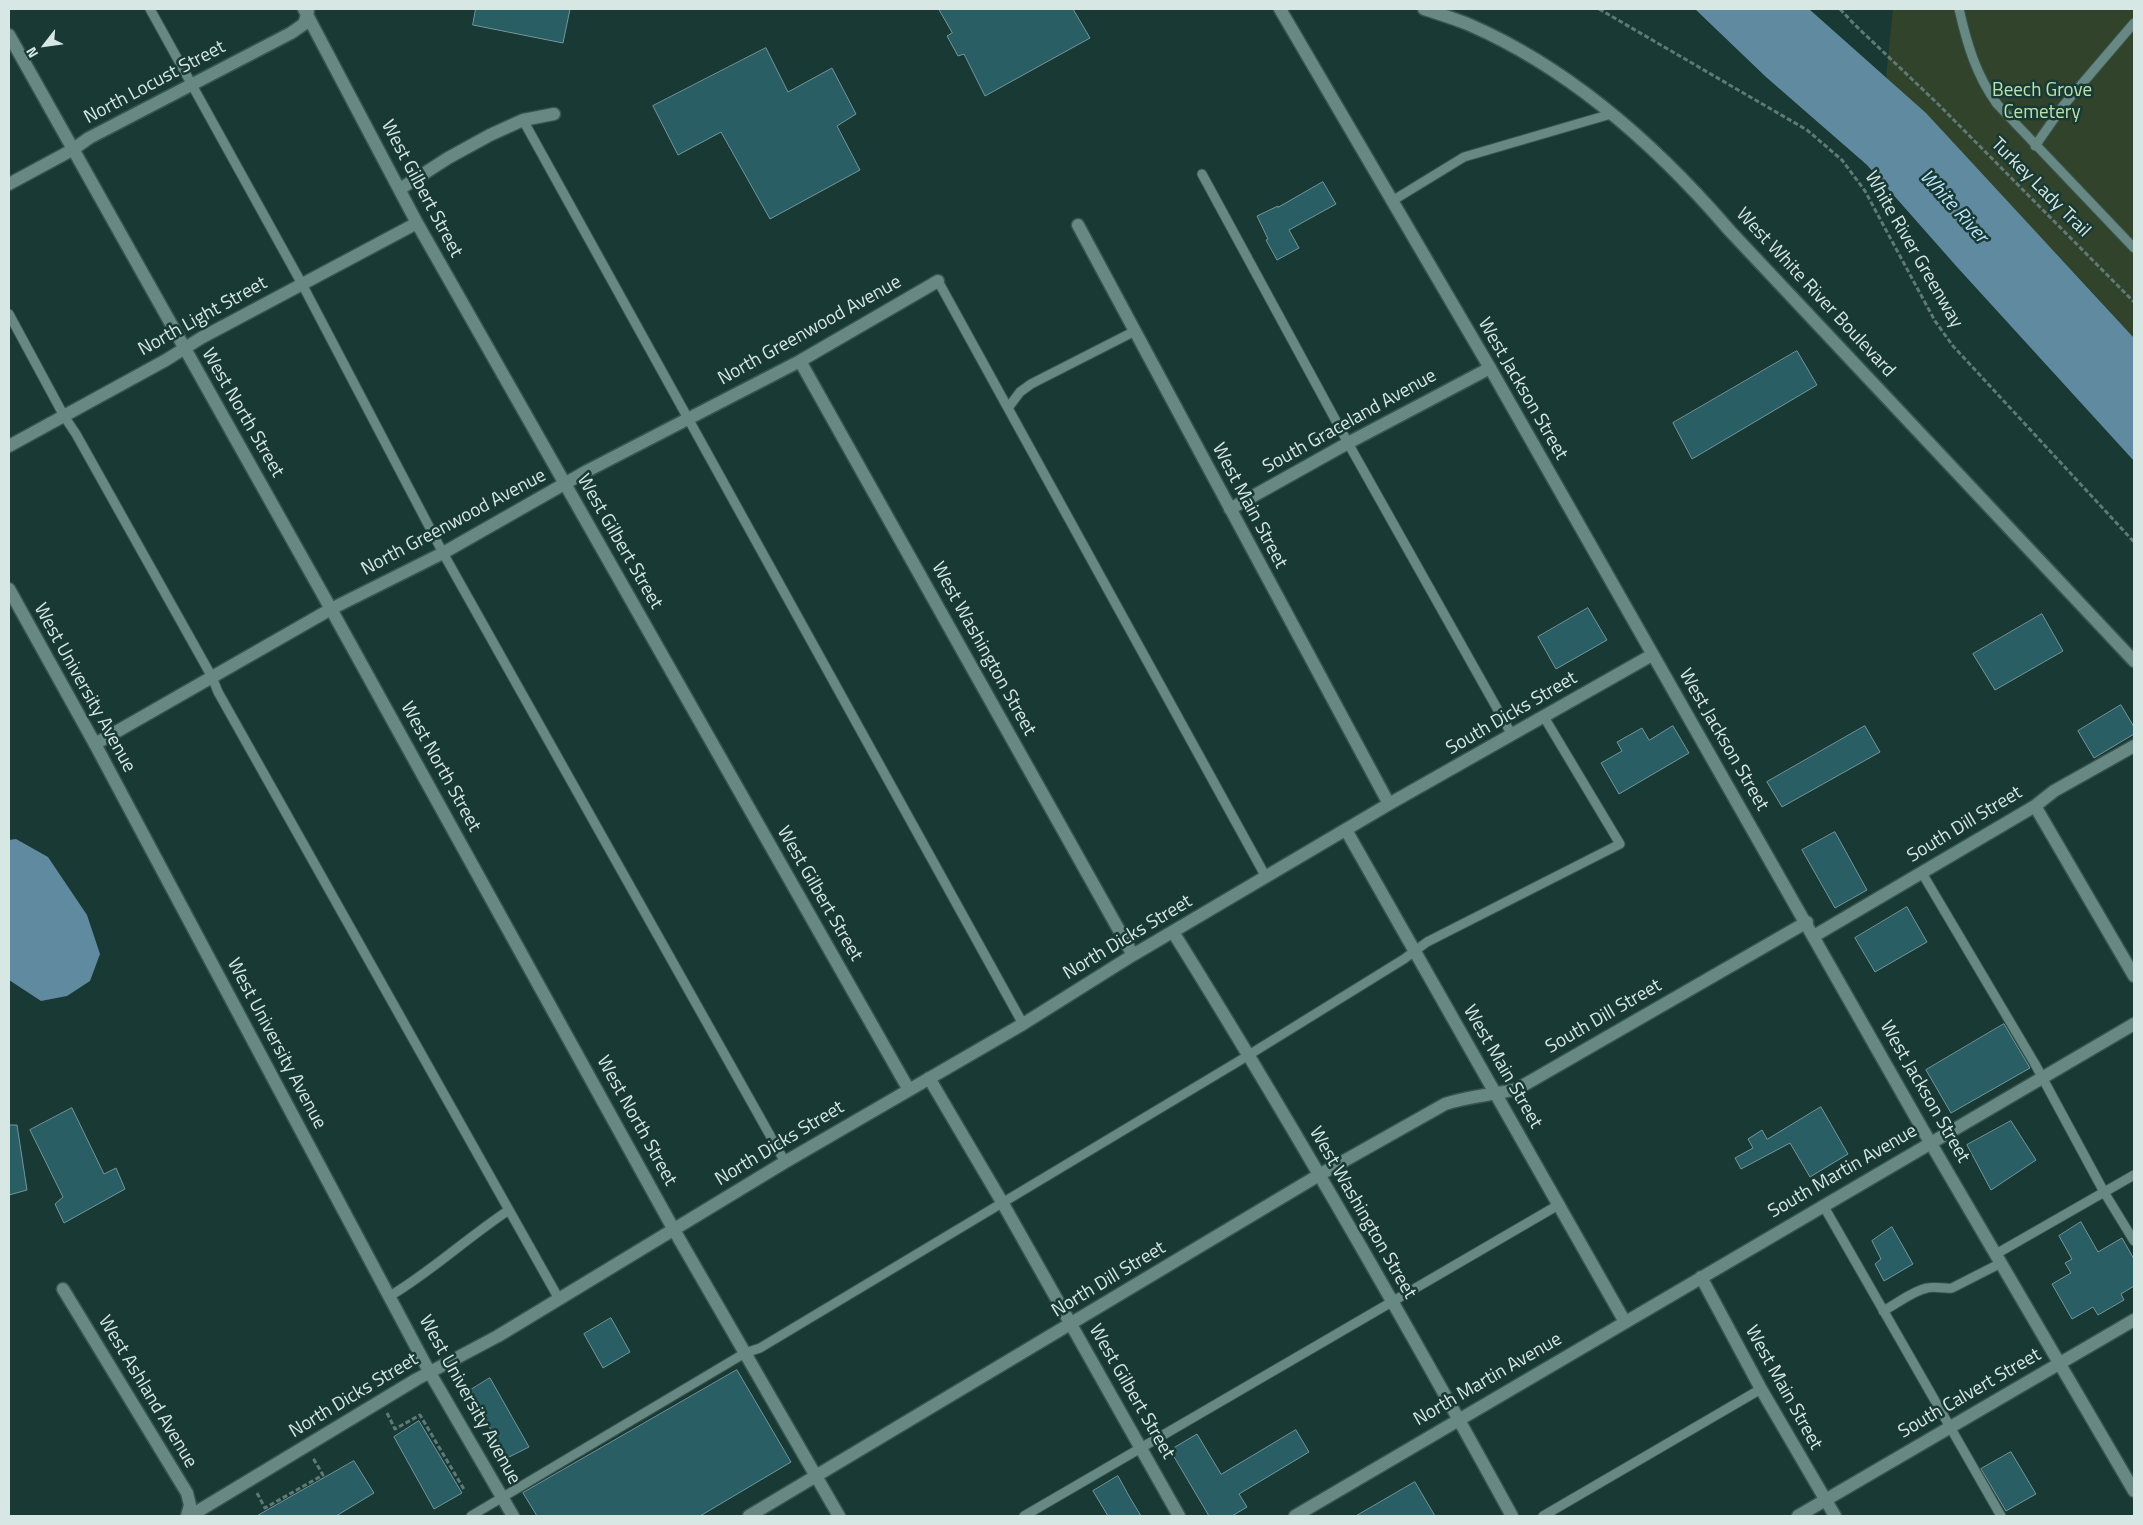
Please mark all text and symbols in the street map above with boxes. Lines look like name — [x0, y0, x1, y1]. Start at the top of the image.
north arrow — [20, 20, 70, 70]
street label: North Locust Street — [81, 36, 229, 130]
text: N — [20, 43, 43, 62]
park label: Beech Grove Cemetery — [1992, 80, 2092, 124]
street label: West Gilbert Street — [375, 117, 467, 261]
street label: Turkey Lady Trail — [1985, 133, 2095, 243]
water label: White River — [1914, 165, 1992, 249]
street label: White River Greenway — [1859, 168, 1967, 332]
street label: West White River Boulevard — [1731, 204, 1899, 382]
street label: North Greenwood Avenue — [714, 271, 906, 391]
street label: North Light Street — [135, 272, 271, 362]
street label: West Jackson Street — [1472, 314, 1572, 464]
street label: West North Street — [196, 344, 288, 482]
street label: South Graceland Avenue — [1259, 365, 1441, 479]
street label: West Main Street — [1206, 439, 1292, 573]
street label: North Greenwood Avenue — [358, 465, 550, 581]
street label: West Gilbert Street — [571, 470, 667, 614]
street label: West Washington Street — [926, 558, 1040, 740]
street label: West University Avenue — [28, 599, 140, 777]
street label: West Jackson Street — [1673, 665, 1773, 815]
street label: South Dicks Street — [1443, 667, 1581, 761]
street label: West North Street — [395, 698, 485, 836]
street label: South Dill Street — [1903, 782, 2027, 868]
street label: West Gilbert Street — [771, 822, 867, 966]
street label: North Dicks Street — [1059, 891, 1197, 985]
street label: West University Avenue — [221, 955, 331, 1133]
street label: South Dill Street — [1542, 975, 1666, 1059]
street label: West Main Street — [1457, 1001, 1547, 1133]
street label: West Jackson Street — [1874, 1017, 1974, 1167]
street label: West North Street — [591, 1052, 681, 1190]
street label: North Dicks Street — [711, 1097, 849, 1191]
street label: South Martin Avenue — [1764, 1120, 1922, 1224]
street label: West Washington Street — [1303, 1123, 1421, 1303]
street label: North Dill Street — [1048, 1237, 1170, 1323]
street label: West University Avenue — [413, 1311, 525, 1489]
street label: West Ashland Avenue — [92, 1312, 202, 1472]
street label: West Gilbert Street — [1083, 1320, 1179, 1464]
street label: West Main Street — [1739, 1322, 1827, 1454]
street label: North Martin Avenue — [1410, 1328, 1566, 1432]
street label: South Calvert Street — [1895, 1344, 2045, 1444]
street label: North Dicks Street — [285, 1349, 423, 1443]

